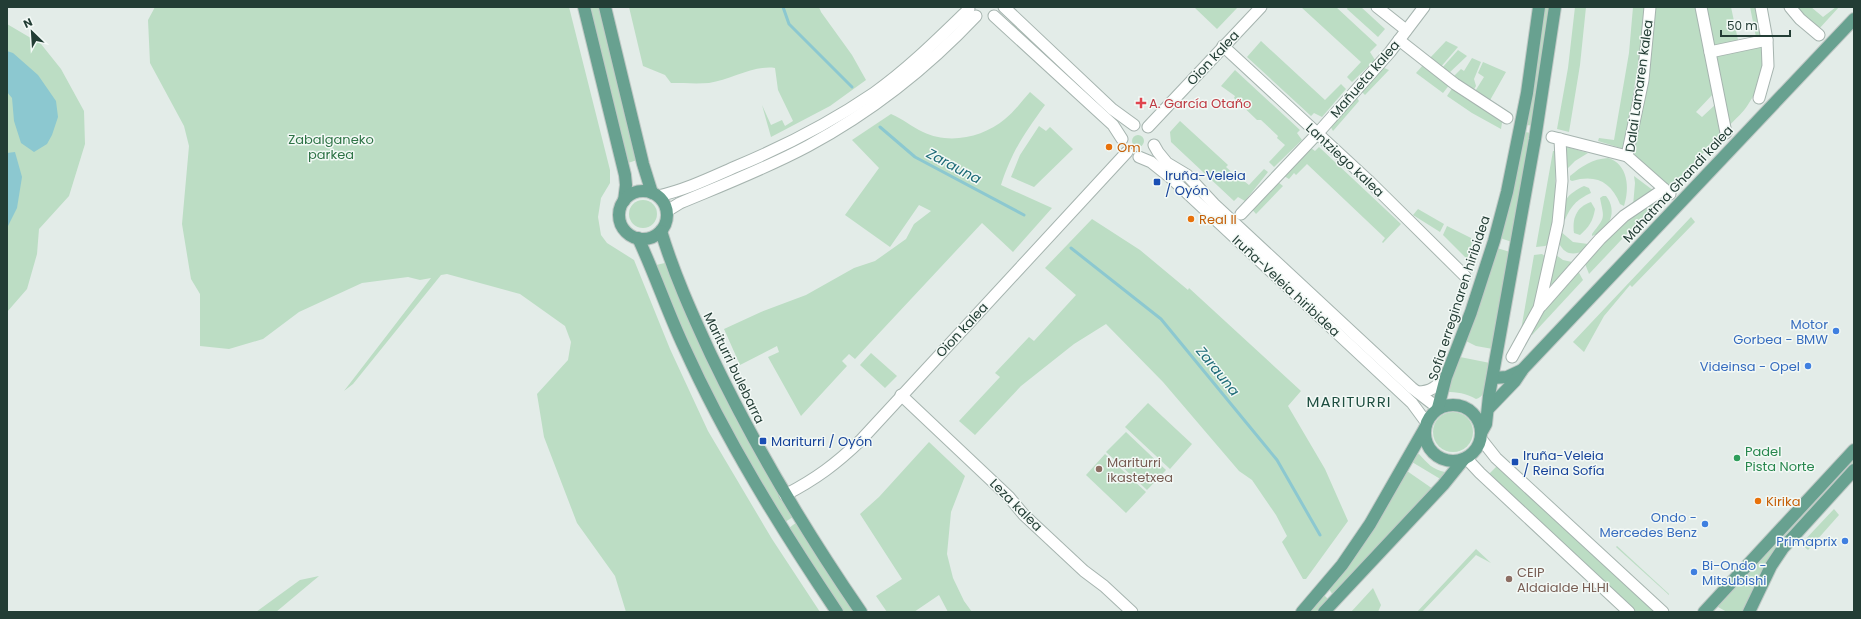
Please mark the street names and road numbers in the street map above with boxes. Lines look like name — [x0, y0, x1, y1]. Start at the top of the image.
street label: Dalai Lamaren kalea — [1620, 19, 1658, 153]
street label: Oion kalea — [1183, 26, 1243, 90]
street label: Mañueta kalea — [1326, 36, 1404, 122]
street label: Lantziego kalea — [1302, 119, 1388, 201]
street label: Mahatma Ghandi kalea — [1619, 121, 1737, 247]
street label: Sofia erreginaren hiribidea — [1423, 213, 1495, 383]
street label: Iruña-Veleia hiribidea — [1228, 231, 1344, 341]
street label: Oion kalea — [932, 298, 992, 362]
street label: Mariturri bulebarra — [699, 309, 769, 427]
street label: Leza kalea — [985, 474, 1047, 536]

